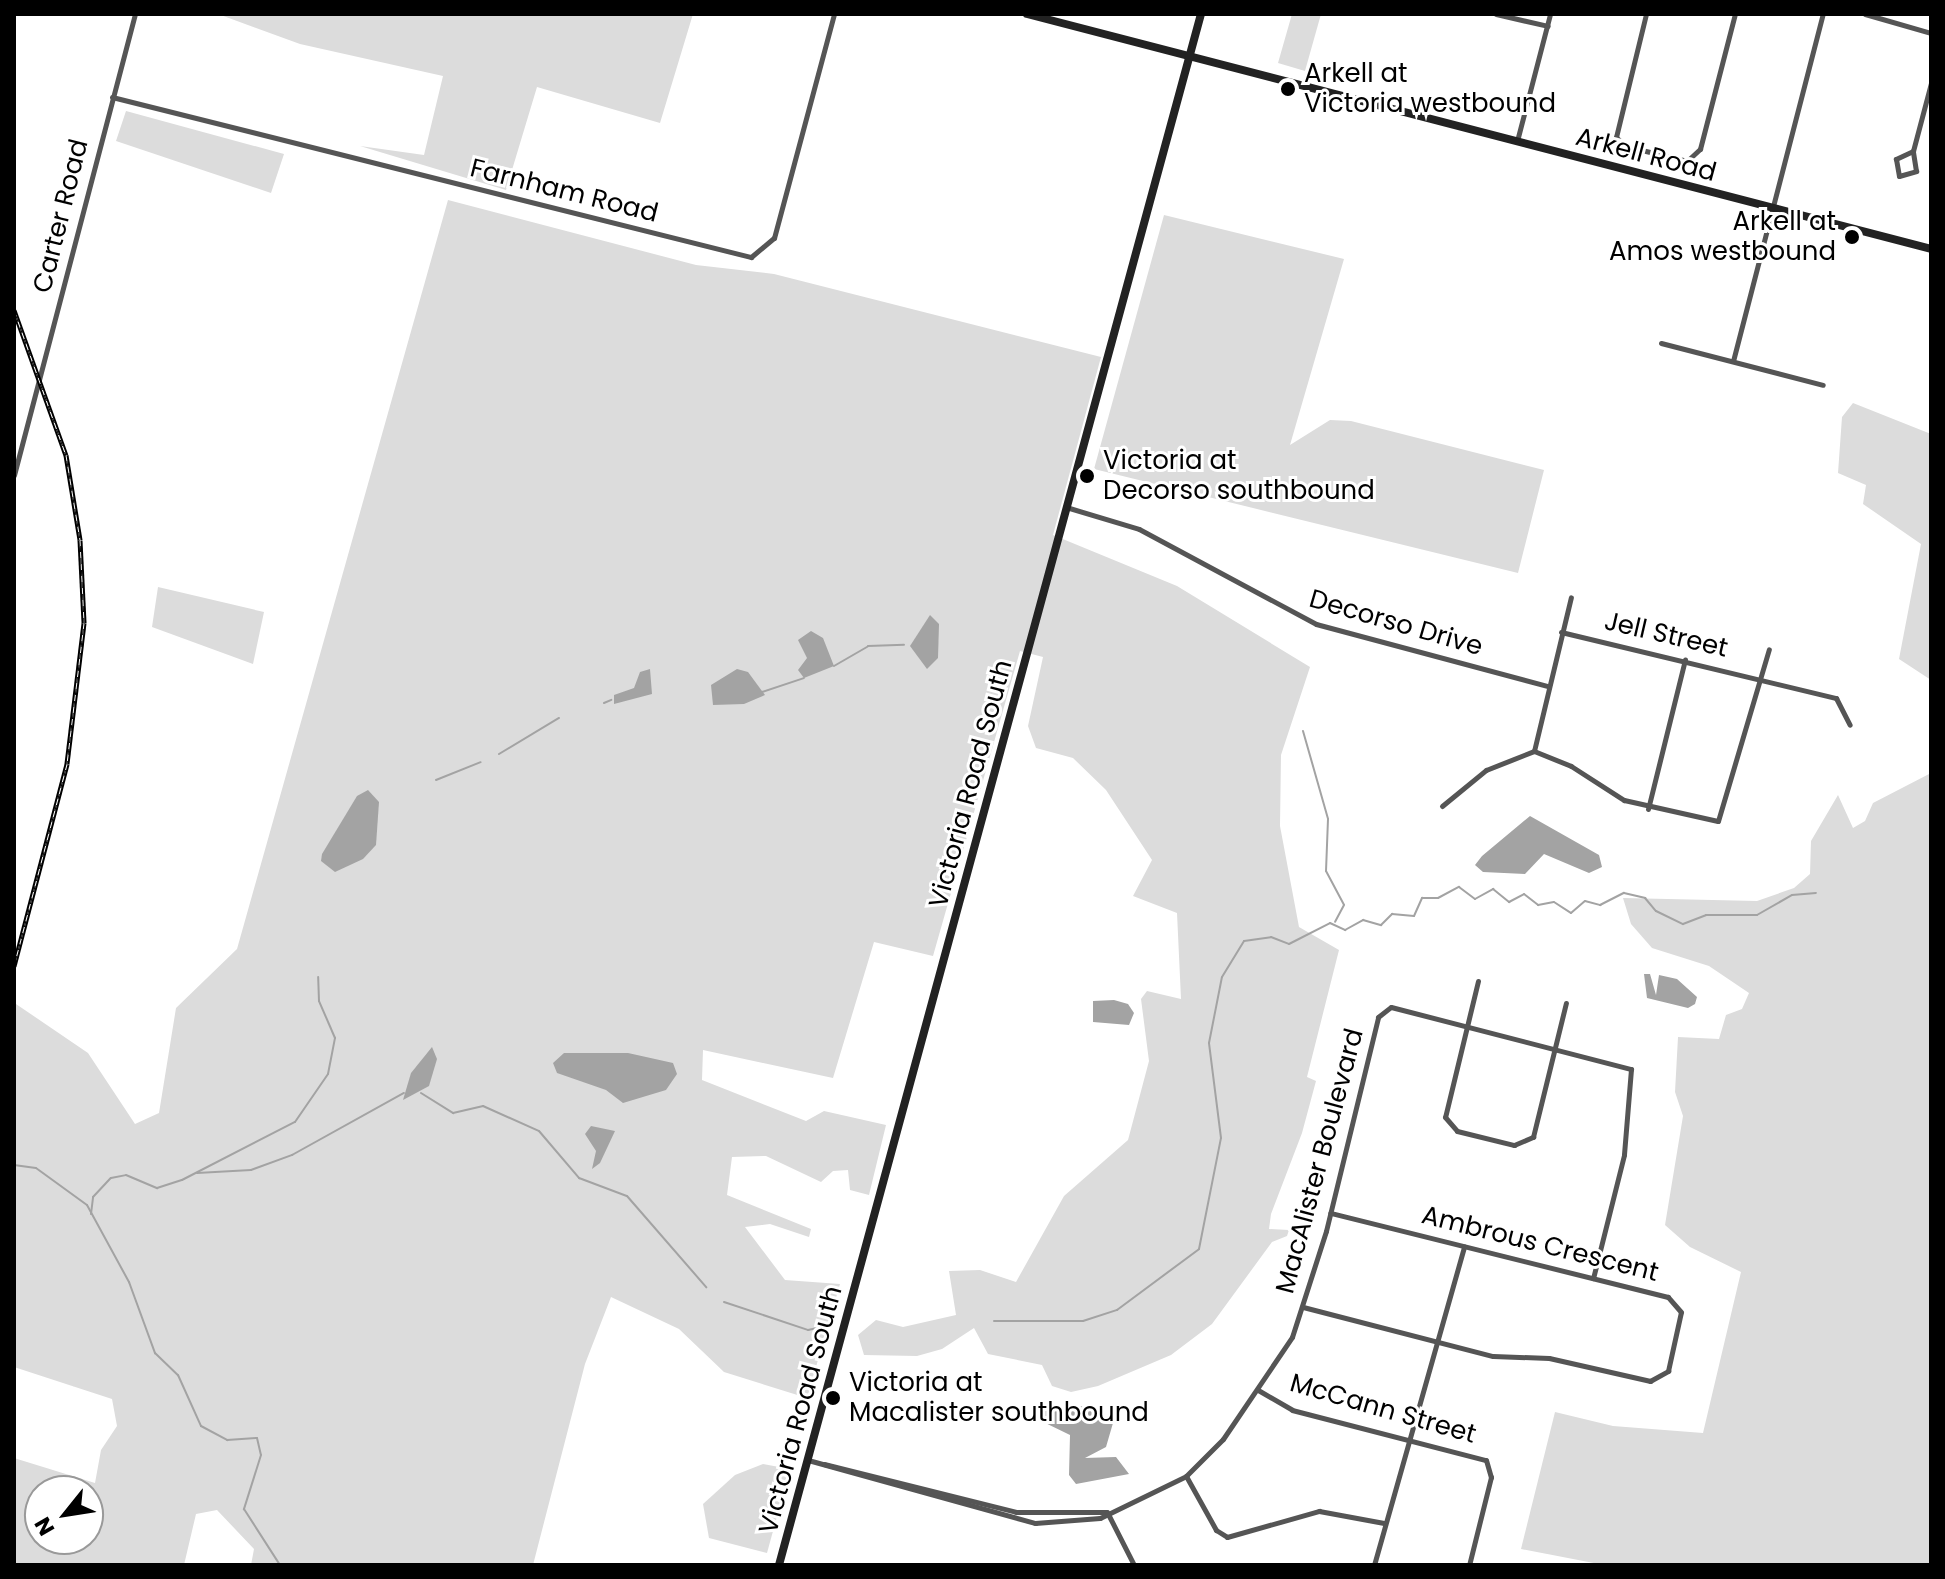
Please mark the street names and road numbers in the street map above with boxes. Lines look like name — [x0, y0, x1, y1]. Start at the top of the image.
street label: Arkell Road — [1572, 121, 1720, 189]
street label: Carter Road — [27, 136, 95, 296]
street label: Farnham Road — [467, 153, 661, 229]
street label: Decorso Drive — [1306, 583, 1486, 663]
street label: Jell Street — [1601, 606, 1731, 664]
street label: Victoria Road South — [923, 656, 1019, 912]
street label: MacAlister Boulevard — [1270, 1025, 1370, 1297]
street label: Ambrous Crescent — [1418, 1199, 1662, 1289]
street label: Victoria Road South — [753, 1282, 849, 1538]
street label: McCann Street — [1286, 1368, 1480, 1450]

